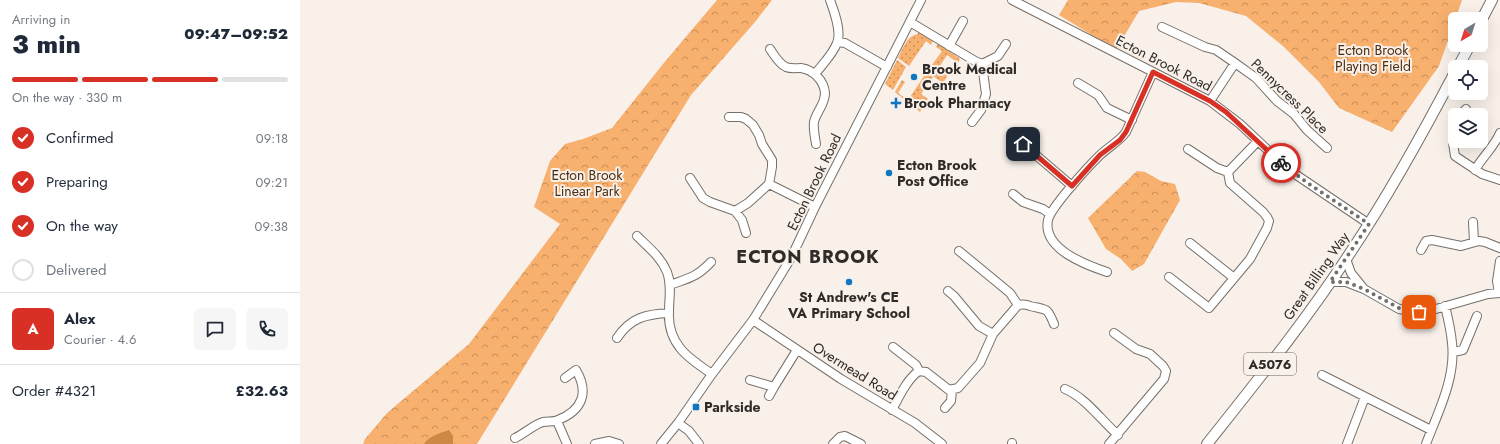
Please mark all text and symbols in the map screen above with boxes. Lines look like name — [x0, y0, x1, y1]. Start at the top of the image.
text: Arriving in — [12, 10, 70, 29]
north arrow — [1448, 12, 1488, 52]
map controls — [1448, 12, 1488, 148]
text: 09:47–09:52 — [184, 23, 288, 45]
text: 3 min — [12, 25, 81, 63]
street label: Ecton Brook Road — [1113, 30, 1215, 96]
park label: Ecton Brook Playing Field — [1335, 40, 1411, 76]
street label: Pennycress Place — [1247, 54, 1333, 138]
place label: Brook Medical Centre — [922, 59, 1017, 95]
button: locate — [1448, 60, 1488, 100]
marker: Brook Medical Centre — [909, 72, 919, 82]
text: On the way · 330 m — [12, 88, 122, 107]
place label: Brook Pharmacy — [904, 93, 1012, 113]
marker: Brook Pharmacy — [891, 98, 901, 108]
button: layers — [1448, 108, 1488, 148]
icon: check — [12, 127, 34, 149]
text: Confirmed — [46, 127, 114, 149]
pin — [1006, 127, 1040, 161]
text: 09:18 — [256, 129, 288, 148]
street label: Ecton Brook Road — [782, 130, 846, 234]
icon: home — [1012, 133, 1034, 155]
courier — [1261, 143, 1301, 183]
icon: bike — [1270, 152, 1292, 174]
place label: Ecton Brook Post Office — [897, 155, 977, 191]
park label: Ecton Brook Linear Park — [552, 165, 623, 201]
marker: Ecton Brook Post Office — [884, 168, 894, 178]
icon: check — [12, 171, 34, 193]
text: Preparing — [46, 171, 108, 193]
text: 09:21 — [256, 173, 288, 192]
icon: check — [12, 215, 34, 237]
text: On the way — [46, 215, 118, 237]
text: 09:38 — [255, 217, 288, 236]
street label: Great Billing Way — [1278, 227, 1354, 324]
district label: ECTON BROOK — [736, 244, 880, 270]
text: Delivered — [46, 259, 107, 281]
marker: St Andrew's CE VA Primary School — [844, 277, 854, 287]
place label: St Andrew's CE VA Primary School — [787, 287, 910, 323]
pin — [1402, 295, 1436, 329]
icon: bag — [1408, 301, 1430, 323]
text: Alex — [64, 308, 95, 330]
button: chat — [194, 308, 236, 350]
button: phone — [246, 308, 288, 350]
text: A — [27, 318, 39, 340]
text: Courier · 4.6 — [64, 330, 137, 349]
street label: Overmead Road — [809, 337, 901, 405]
road number: A5076 — [1244, 353, 1296, 375]
text: Order #4321 — [12, 380, 96, 402]
text: £32.63 — [235, 380, 288, 402]
place label: Parkside — [704, 397, 761, 417]
marker: Parkside — [691, 402, 701, 412]

